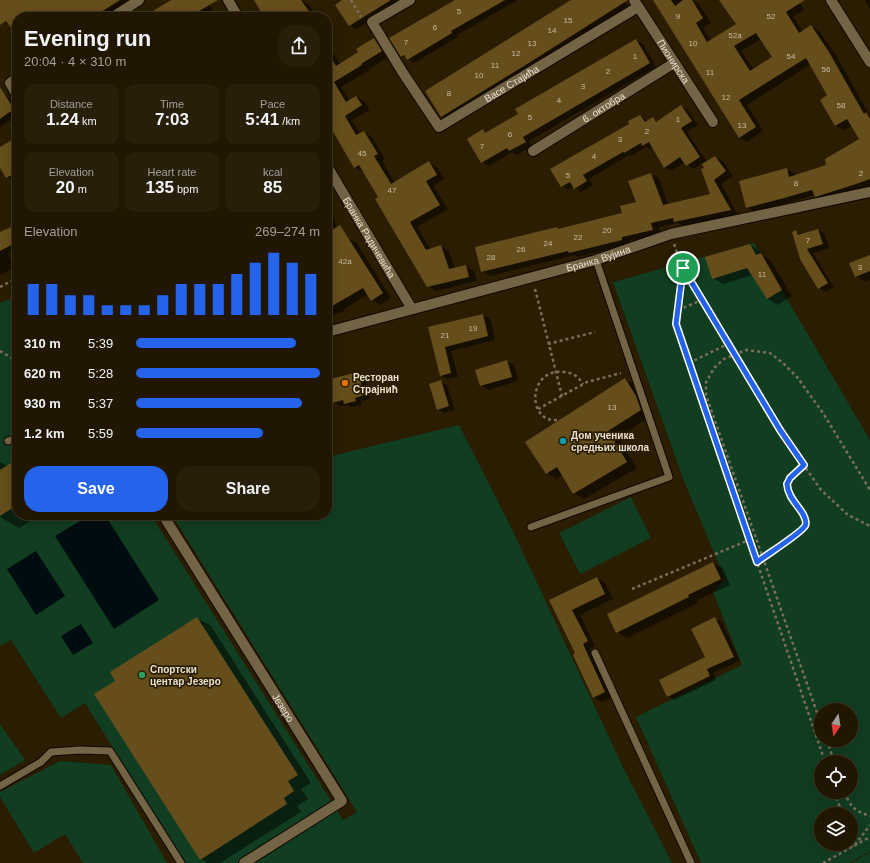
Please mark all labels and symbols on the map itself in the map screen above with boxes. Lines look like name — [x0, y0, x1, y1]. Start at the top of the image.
house number: 5 — [457, 7, 462, 16]
house number: 9 — [676, 12, 681, 21]
house number: 52 — [767, 12, 776, 21]
house number: 15 — [564, 16, 573, 25]
house number: 6 — [433, 23, 438, 32]
house number: 14 — [548, 26, 557, 35]
house number: 52a — [728, 31, 742, 40]
street label: Пионирска — [655, 37, 692, 86]
house number: 7 — [404, 38, 409, 47]
house number: 13 — [528, 39, 537, 48]
house number: 10 — [689, 39, 698, 48]
house number: 12 — [512, 49, 521, 58]
house number: 1 — [633, 52, 638, 61]
house number: 54 — [787, 52, 796, 61]
house number: 11 — [491, 61, 500, 70]
street label: Васе Стајића — [482, 63, 541, 104]
house number: 56 — [822, 65, 831, 74]
house number: 2 — [606, 67, 611, 76]
house number: 11 — [706, 68, 715, 77]
house number: 10 — [475, 71, 484, 80]
house number: 3 — [581, 82, 586, 91]
house number: 8 — [447, 89, 452, 98]
street label: 6. октобра — [580, 90, 627, 125]
house number: 12 — [722, 93, 731, 102]
house number: 4 — [557, 96, 562, 105]
house number: 58 — [837, 101, 846, 110]
house number: 5 — [528, 113, 533, 122]
house number: 1 — [676, 115, 681, 124]
house number: 13 — [738, 121, 747, 130]
house number: 2 — [645, 127, 650, 136]
house number: 6 — [508, 130, 513, 139]
house number: 3 — [618, 135, 623, 144]
house number: 7 — [480, 142, 485, 151]
house number: 45 — [358, 149, 367, 158]
house number: 4 — [592, 152, 597, 161]
house number: 2 — [859, 169, 864, 178]
house number: 5 — [566, 171, 571, 180]
house number: 8 — [794, 179, 799, 188]
house number: 47 — [388, 186, 397, 195]
street label: Бранка Радичевића — [341, 195, 398, 280]
house number: 20 — [603, 226, 612, 235]
house number: 22 — [574, 233, 583, 242]
house number: 7 — [806, 236, 811, 245]
house number: 24 — [544, 239, 553, 248]
street label: Бранка Вујина — [565, 243, 632, 274]
house number: 26 — [517, 245, 526, 254]
pin — [666, 251, 700, 285]
house number: 28 — [487, 253, 496, 262]
house number: 42a — [338, 257, 352, 266]
house number: 3 — [858, 263, 863, 272]
house number: 11 — [758, 270, 767, 279]
house number: 19 — [469, 324, 478, 333]
house number: 21 — [441, 331, 450, 340]
place label: Ресторан Страјнић — [353, 372, 399, 395]
marker: Ресторан Страјнић — [340, 378, 350, 388]
house number: 13 — [608, 403, 617, 412]
place label: Дом ученика средњих школа — [571, 430, 650, 453]
marker: Дом ученика средњих школа — [558, 436, 568, 446]
place label: Спортски центар Језеро — [150, 664, 221, 687]
marker: Спортски центар Језеро — [137, 670, 147, 680]
street label: Језеро — [270, 691, 296, 724]
north arrow — [814, 703, 858, 747]

